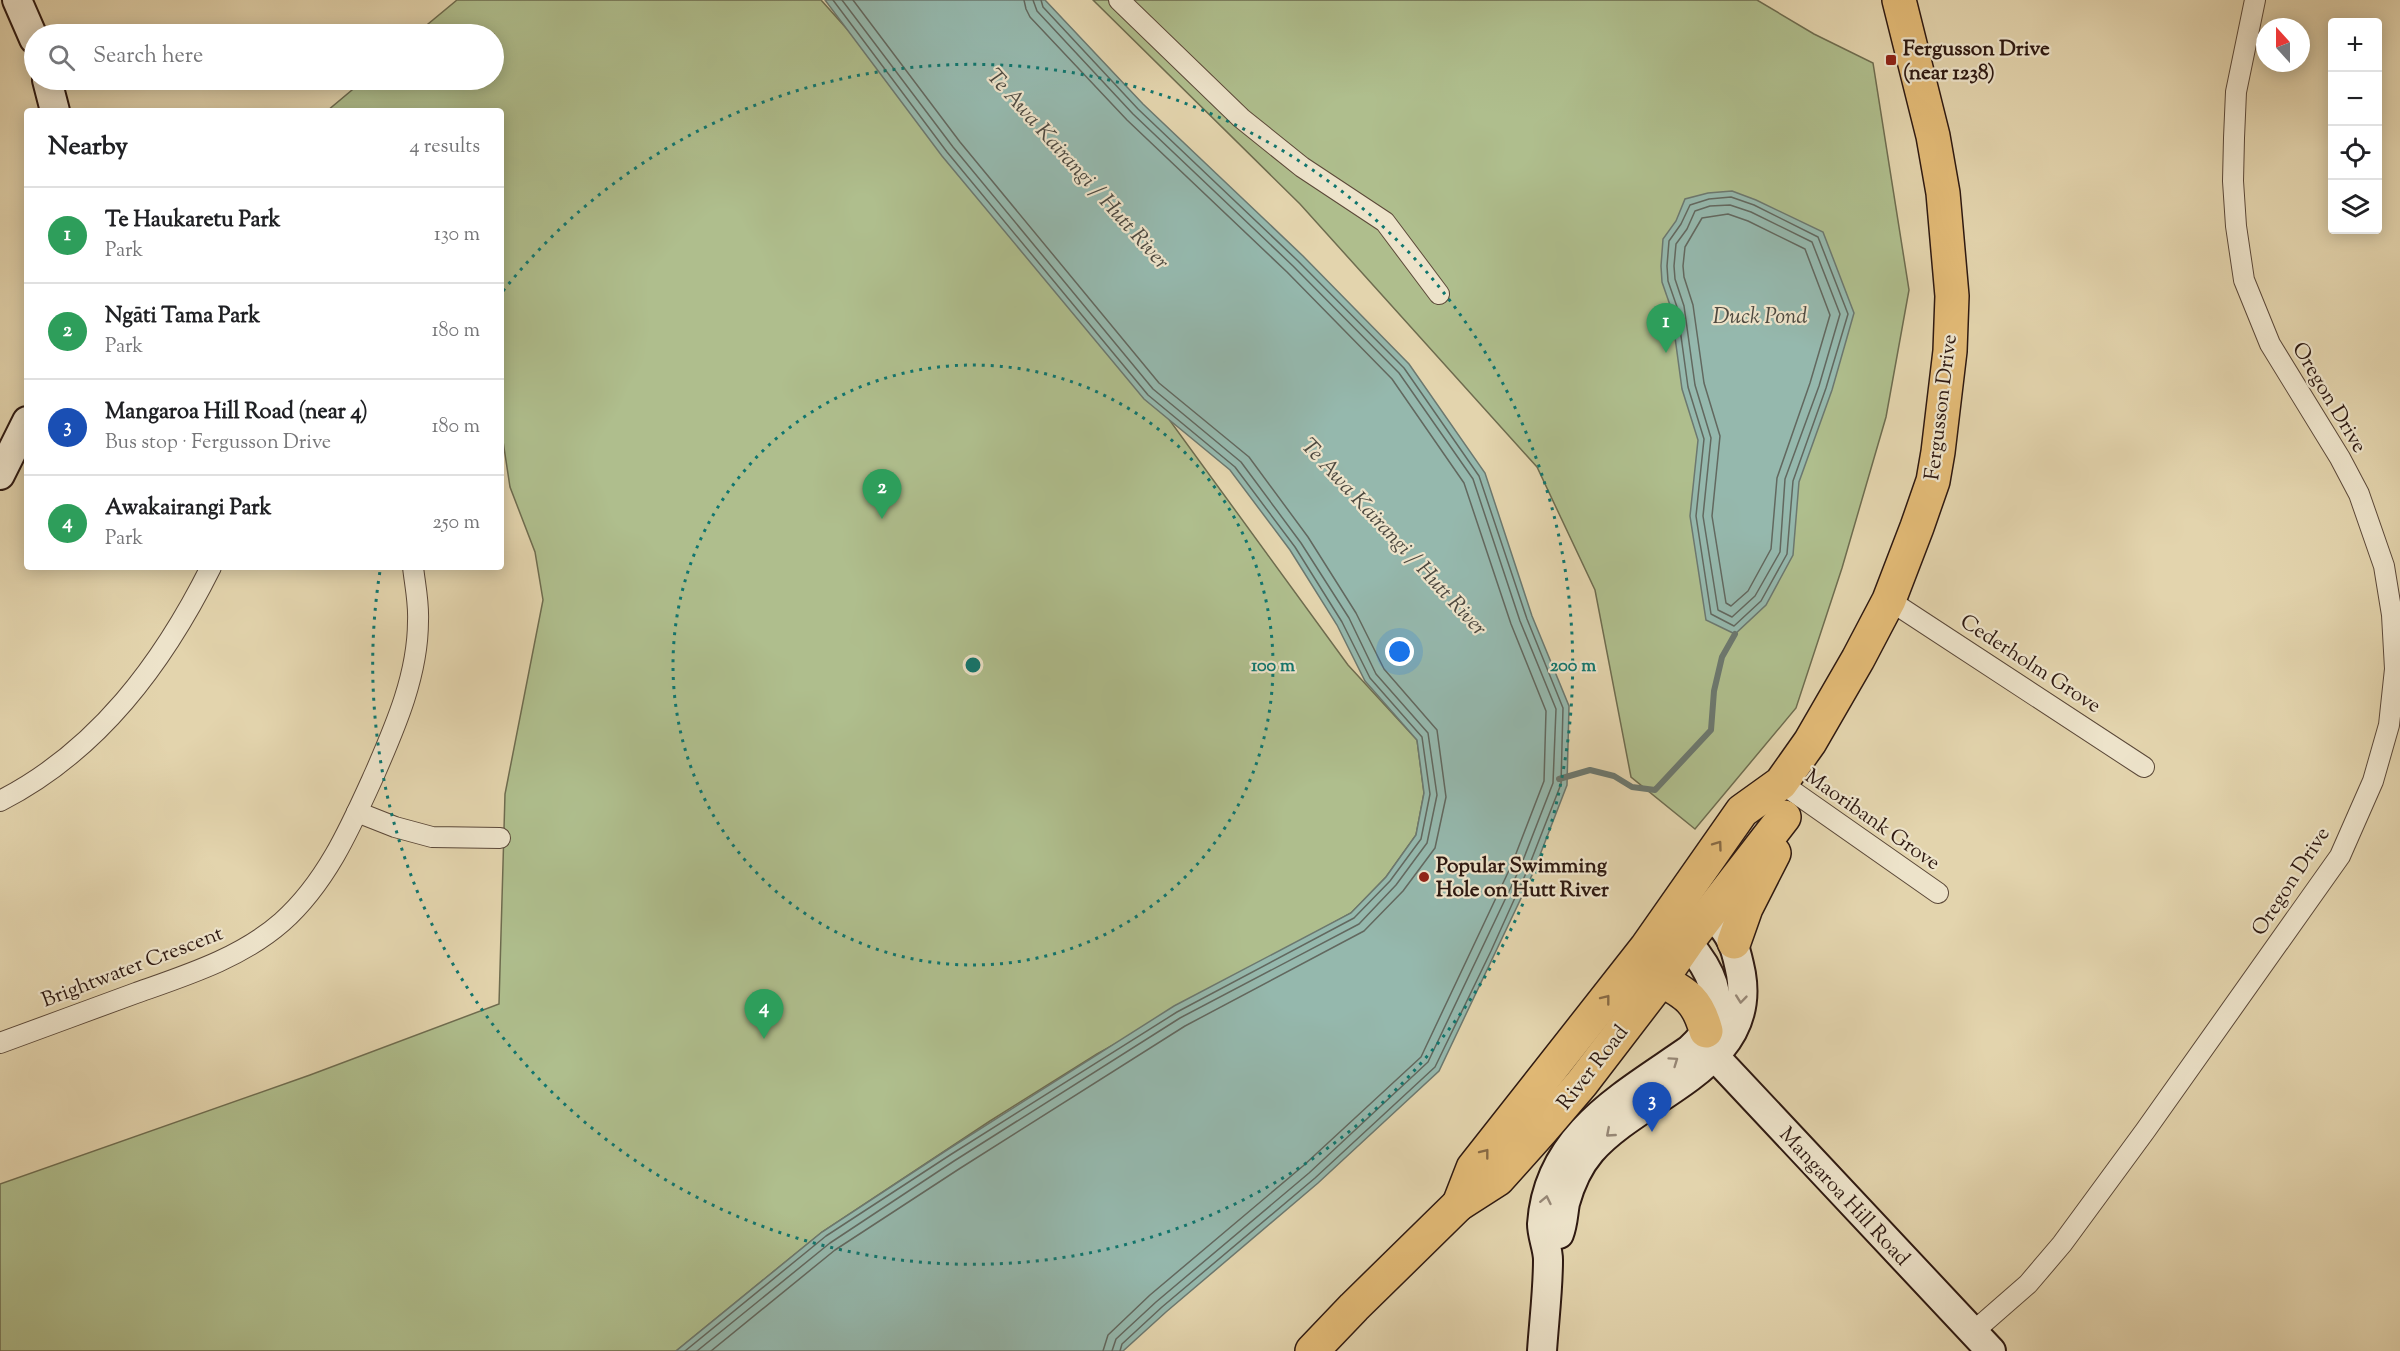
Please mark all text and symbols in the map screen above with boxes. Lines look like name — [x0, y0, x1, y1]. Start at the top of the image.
north arrow — [2256, 18, 2310, 72]
map controls — [2328, 18, 2382, 234]
button: + — [2328, 18, 2382, 72]
search box — [24, 24, 504, 90]
place label: Fergusson Drive (near 1238) — [1903, 35, 2050, 89]
icon: search — [45, 41, 78, 74]
text: Search here — [93, 41, 203, 73]
marker: Fergusson Drive (near 1238) — [1884, 53, 1898, 67]
water label: Te Awa Kairangi / Hutt River — [978, 63, 1176, 278]
button: − — [2328, 72, 2382, 126]
button: locate — [2328, 126, 2382, 180]
text: Nearby — [48, 129, 128, 166]
text: 4 results — [409, 133, 480, 162]
button: layers — [2328, 180, 2382, 234]
text: Te Haukaretu Park — [105, 205, 281, 237]
text: 1 — [64, 221, 71, 250]
text: 130 m — [434, 221, 480, 250]
text: Park — [105, 237, 143, 266]
text: Ngāti Tama Park — [105, 301, 260, 333]
water label: Duck Pond — [1713, 302, 1807, 334]
pin: 1 — [1646, 304, 1686, 353]
text: 2 — [63, 317, 72, 346]
text: 180 m — [432, 317, 480, 346]
text: Park — [105, 333, 143, 362]
street label: Fergusson Drive — [1918, 333, 1966, 482]
street label: Oregon Drive — [2283, 337, 2373, 459]
text: Mangaroa Hill Road (near 4) — [105, 397, 368, 429]
text: 3 — [63, 413, 72, 442]
text: 180 m — [432, 413, 480, 442]
text: Bus stop · Fergusson Drive — [105, 429, 331, 458]
water label: Te Awa Kairangi / Hutt River — [1292, 432, 1494, 644]
pin: 2 — [862, 470, 902, 519]
text: Awakairangi Park — [105, 493, 271, 525]
text: 4 — [62, 509, 73, 538]
text: 250 m — [432, 509, 480, 538]
text: Park — [105, 525, 143, 554]
street label: Cederholm Grove — [1954, 608, 2106, 722]
your location — [1385, 637, 1414, 666]
text: 100 m — [1251, 654, 1295, 680]
text: 200 m — [1550, 654, 1596, 680]
centre of rings — [963, 655, 983, 675]
street label: Maoribank Grove — [1798, 763, 1946, 879]
street label: Oregon Drive — [2245, 822, 2338, 943]
one-way arrow — [1711, 841, 1722, 852]
place label: Popular Swimming Hole on Hutt River — [1436, 852, 1609, 906]
marker: Popular Swimming Hole on Hutt River — [1417, 870, 1431, 884]
street label: Brightwater Crescent — [38, 919, 228, 1016]
pin: 4 — [744, 990, 783, 1039]
one-way arrow — [1598, 995, 1609, 1006]
one-way arrow — [1735, 995, 1748, 1004]
street label: River Road — [1551, 1019, 1636, 1117]
one-way arrow — [1667, 1057, 1678, 1068]
pin: 3 — [1632, 1082, 1672, 1132]
street label: Mangaroa Hill Road — [1771, 1121, 1916, 1274]
one-way arrow — [1606, 1126, 1617, 1137]
one-way arrow — [1478, 1148, 1489, 1159]
one-way arrow — [1539, 1196, 1552, 1206]

